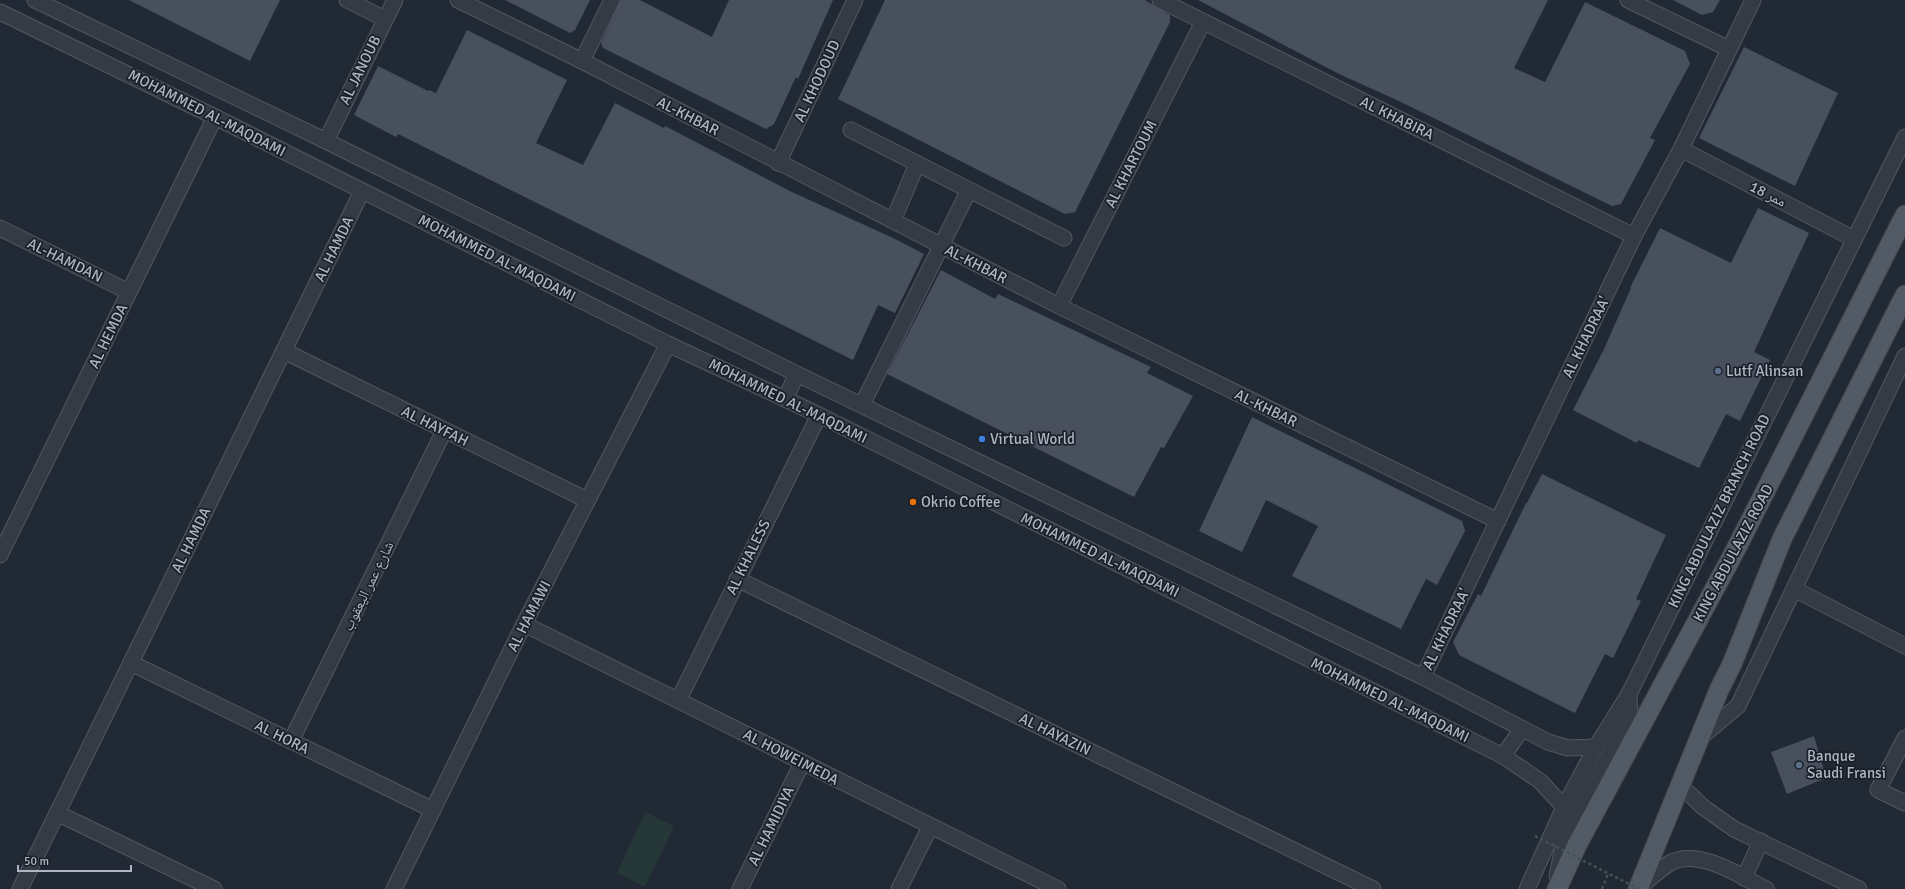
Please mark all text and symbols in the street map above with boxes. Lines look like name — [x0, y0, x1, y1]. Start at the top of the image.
street label: AL JANOUB — [335, 32, 385, 108]
street label: AL KHODOUD — [790, 37, 844, 125]
street label: MOHAMMED AL-MAQDAMI — [125, 65, 289, 161]
street label: AL KHABIRA — [1357, 92, 1437, 144]
street label: AL-KHBAR — [654, 93, 722, 139]
street label: AL KHARTOUM — [1101, 117, 1161, 211]
street label: ممر 18 — [1747, 177, 1789, 211]
street label: MOHAMMED AL-MAQDAMI — [415, 210, 579, 306]
street label: AL HAMDA — [311, 213, 357, 285]
street label: AL-HAMDAN — [24, 234, 106, 286]
street label: AL-KHBAR — [942, 241, 1010, 287]
street label: AL KHADRAA' — [1559, 293, 1613, 381]
street label: AL HEMDA — [85, 301, 131, 371]
street label: MOHAMMED AL-MAQDAMI — [706, 355, 870, 447]
place label: Lutf Alinsan — [1726, 362, 1803, 380]
marker: Lutf Alinsan — [1713, 366, 1723, 376]
street label: AL-KHBAR — [1232, 385, 1300, 431]
street label: AL HAYFAH — [399, 402, 471, 450]
street label: KING ABDULAZIZ BRANCH ROAD — [1664, 411, 1774, 611]
place label: Virtual World — [990, 430, 1075, 448]
marker: Virtual World — [977, 434, 987, 444]
street label: KING ABDULAZIZ ROAD — [1689, 481, 1777, 625]
place label: Okrio Coffee — [921, 493, 1000, 511]
marker: Okrio Coffee — [908, 497, 918, 507]
street label: AL HAMDA — [168, 504, 214, 576]
street label: MOHAMMED AL-MAQDAMI — [1018, 509, 1182, 601]
street label: AL KHALESS — [722, 517, 774, 597]
street label: شارع عمر اليعقوب — [338, 538, 398, 634]
street label: AL HAMAWI — [503, 577, 555, 655]
street label: AL KHADRAA' — [1419, 585, 1473, 673]
street label: MOHAMMED AL-MAQDAMI — [1308, 654, 1472, 746]
street label: AL HAYAZIN — [1016, 709, 1094, 759]
street label: AL HORA — [252, 716, 312, 758]
street label: AL HOWEIMEDA — [740, 725, 842, 789]
place label: Banque Saudi Fransi — [1807, 747, 1886, 782]
marker: Banque Saudi Fransi — [1794, 760, 1804, 770]
street label: AL HAMIDIYA — [744, 783, 798, 869]
scale bar — [18, 847, 131, 873]
text: 50 m — [24, 854, 49, 869]

